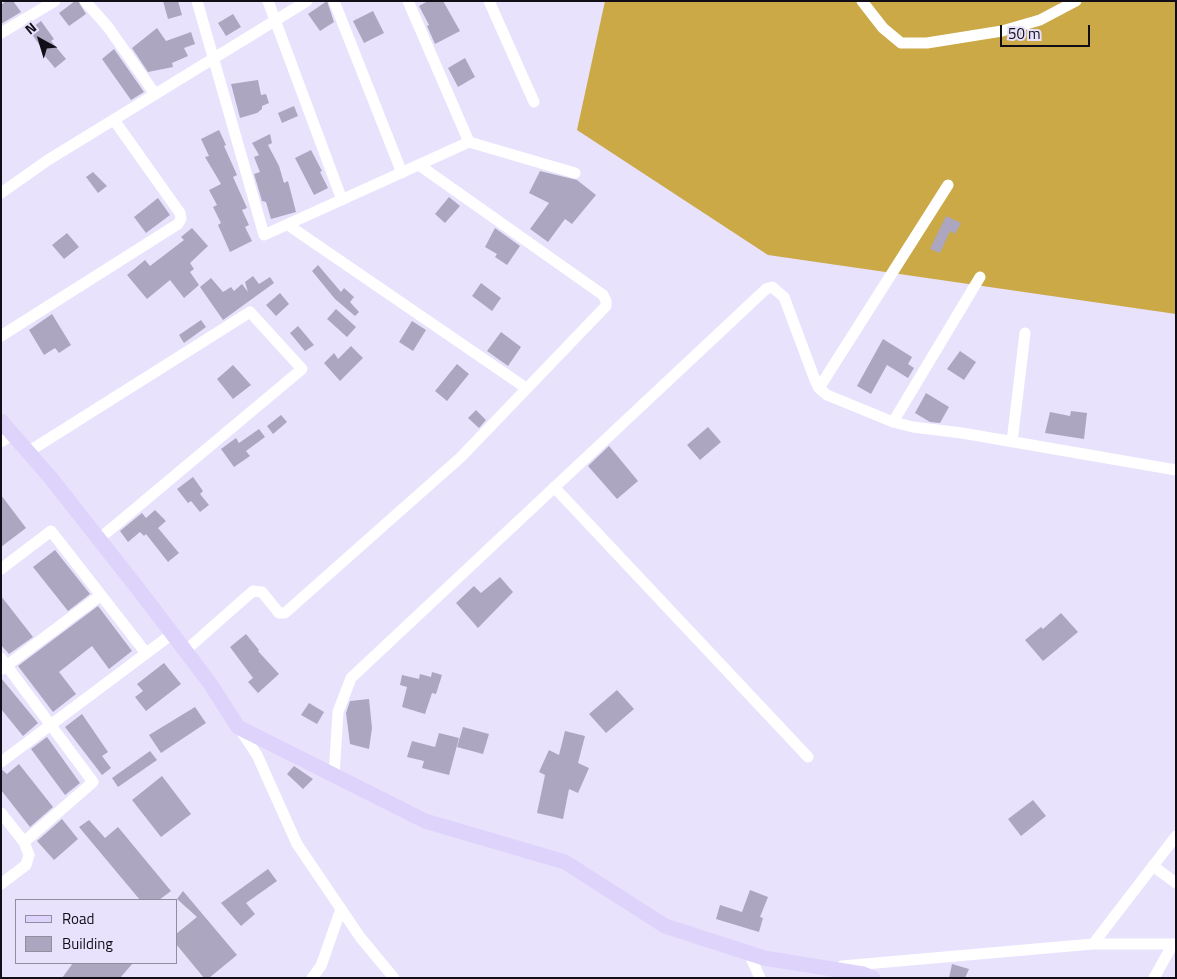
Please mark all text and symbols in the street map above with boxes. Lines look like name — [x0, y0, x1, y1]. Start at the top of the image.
north arrow — [15, 15, 65, 65]
scale bar — [1002, 15, 1092, 47]
text: N — [20, 17, 41, 39]
text: 50 m — [1008, 22, 1041, 45]
legend — [15, 899, 178, 964]
text: Road — [62, 907, 94, 930]
text: Building — [62, 932, 113, 955]

